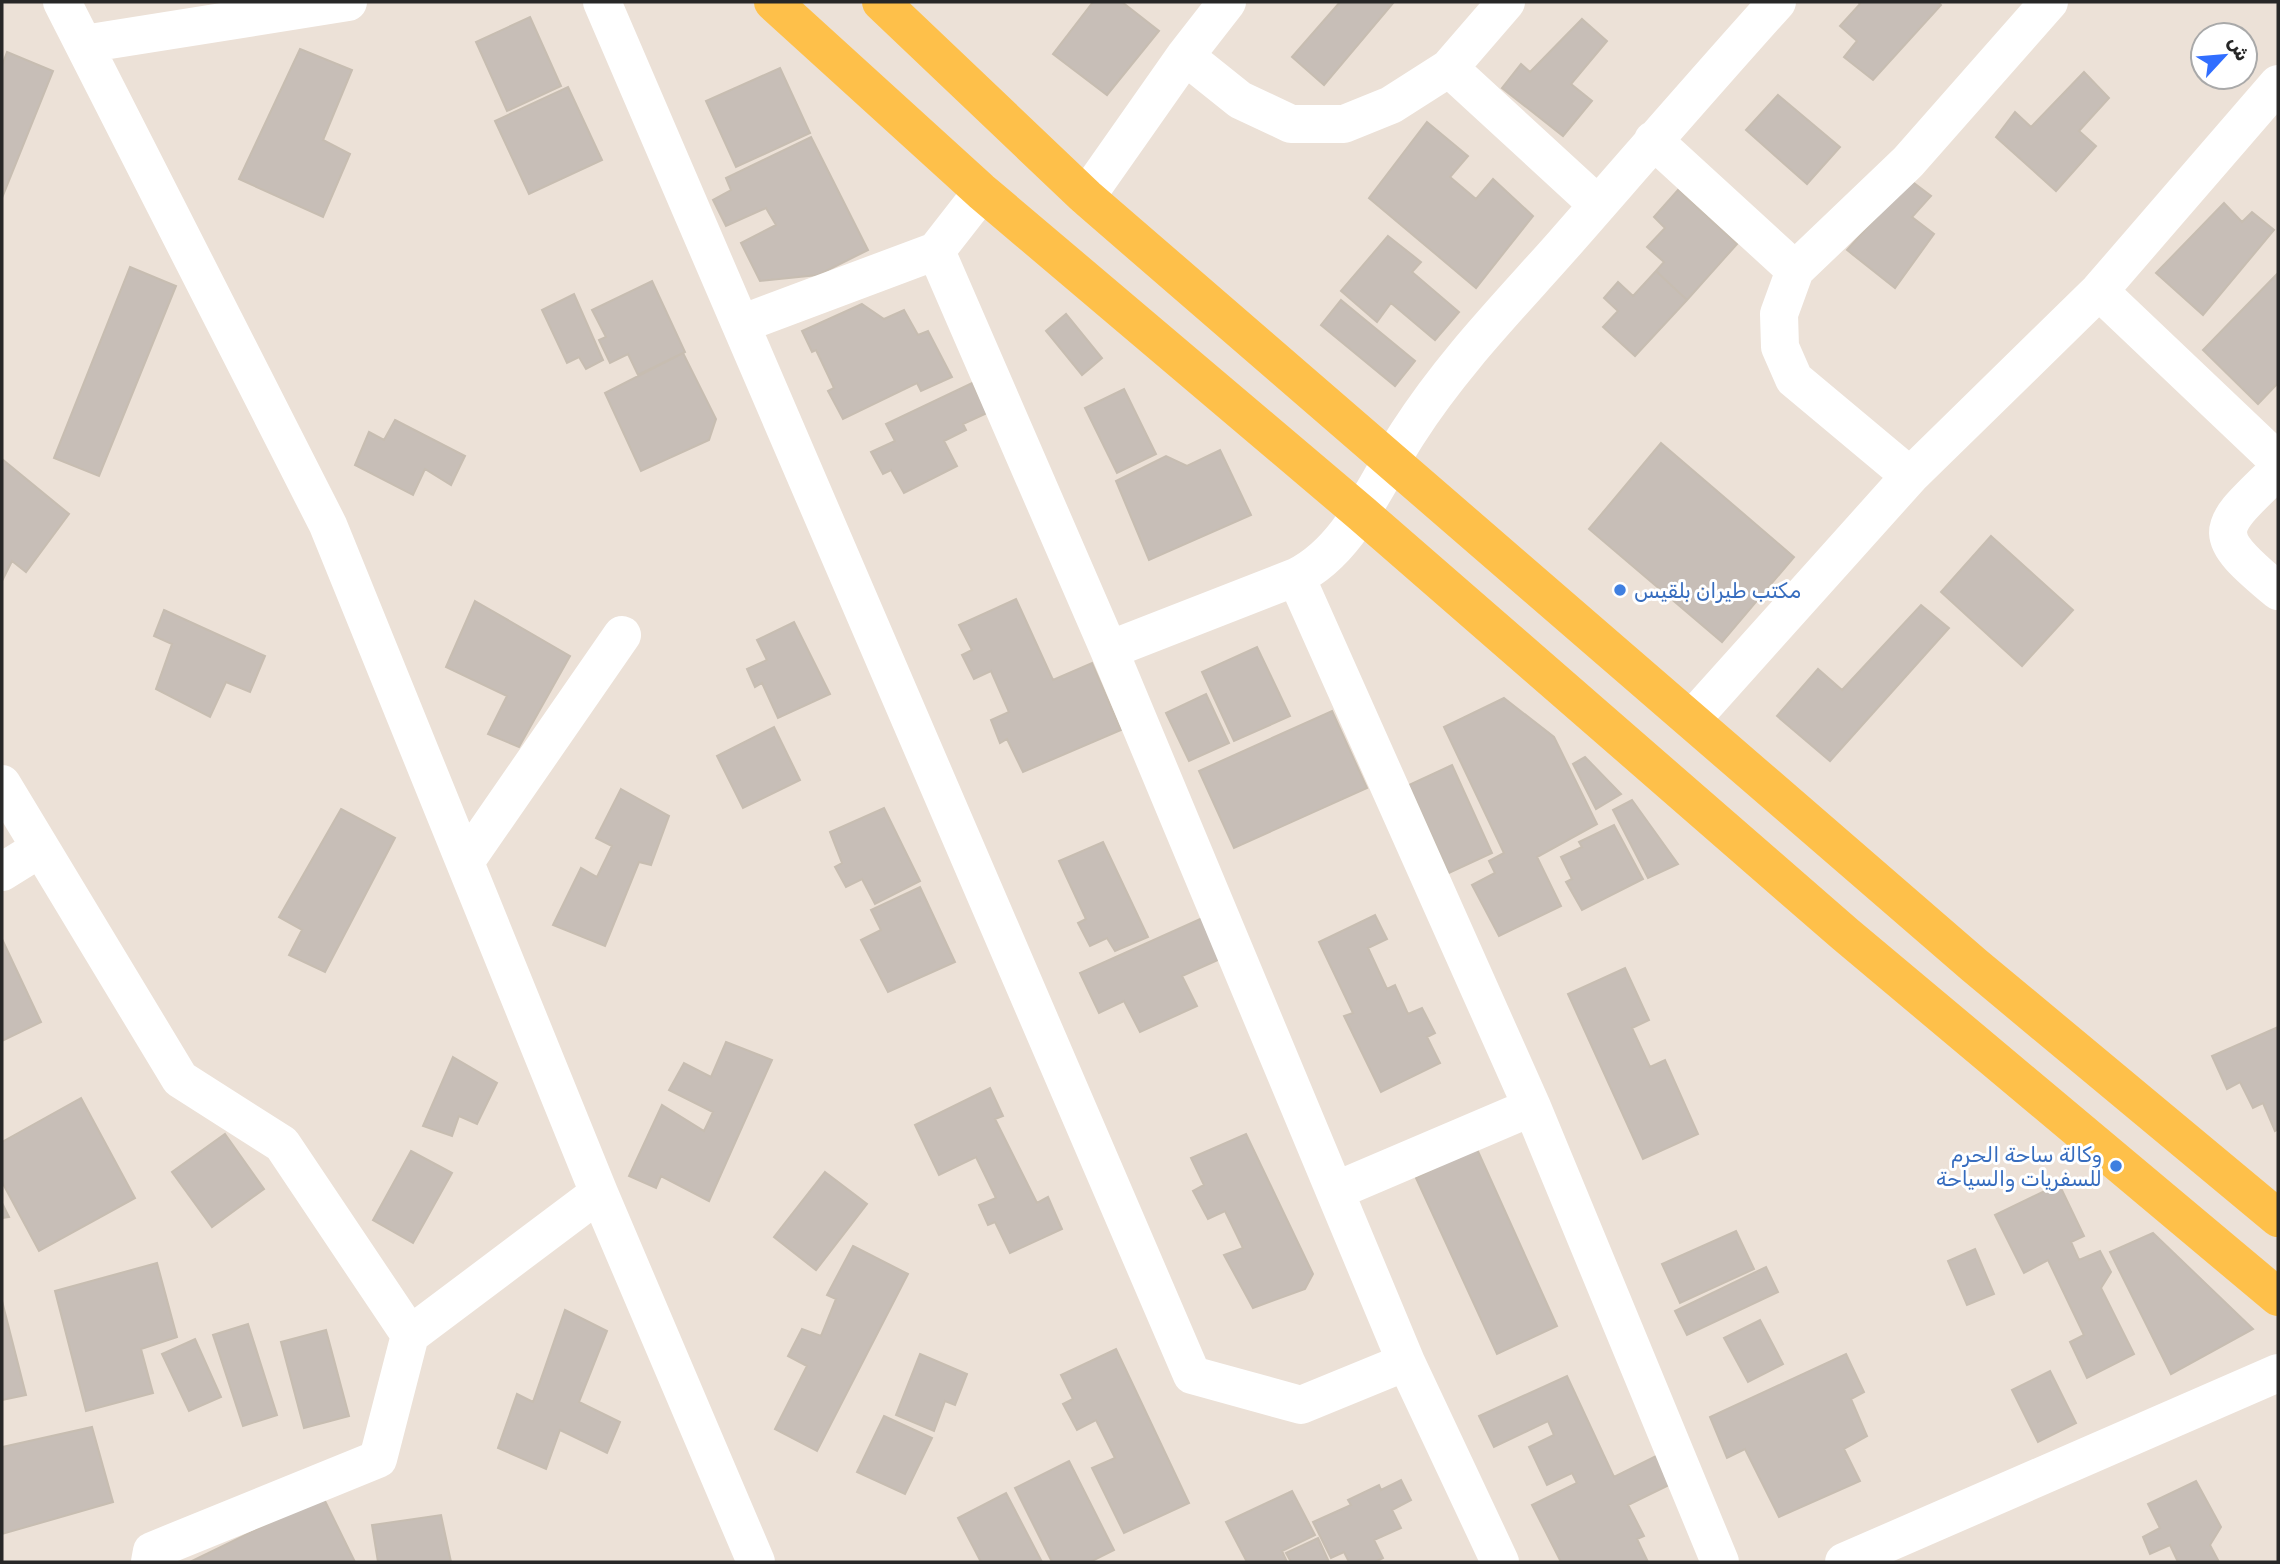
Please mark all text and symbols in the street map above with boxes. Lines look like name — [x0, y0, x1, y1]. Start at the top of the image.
north arrow — [2189, 21, 2259, 91]
text: ش — [2223, 33, 2254, 65]
place label: مكتب طيران بلقيس — [1634, 578, 1801, 603]
marker: مكتب طيران بلقيس — [1612, 582, 1628, 598]
place label: وكالة ساحة الحرم للسفريات والسياحة — [1936, 1142, 2102, 1192]
marker: وكالة ساحة الحرم للسفريات والسياحة — [2108, 1158, 2124, 1174]

